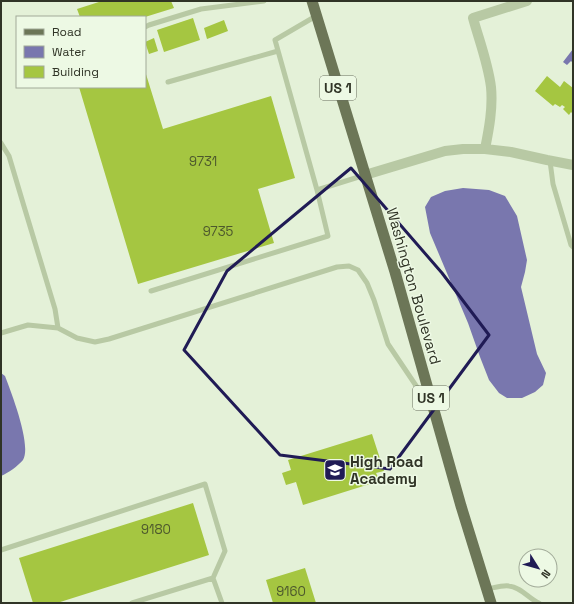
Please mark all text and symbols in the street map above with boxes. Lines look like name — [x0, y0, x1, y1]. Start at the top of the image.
legend — [16, 16, 146, 88]
text: Road — [52, 24, 81, 40]
text: Water — [52, 44, 86, 60]
text: Building — [52, 64, 99, 80]
road number: US 1 — [320, 76, 356, 100]
house number: 9731 — [189, 153, 217, 170]
street label: Washington Boulevard — [383, 205, 445, 367]
house number: 9735 — [203, 223, 234, 240]
road number: US 1 — [413, 386, 449, 410]
place label: High Road Academy — [350, 452, 423, 488]
school or university icon: High Road Academy — [322, 457, 348, 483]
house number: 9180 — [141, 521, 171, 538]
north arrow — [518, 548, 558, 588]
text: N — [538, 567, 554, 581]
house number: 9160 — [276, 583, 306, 600]

